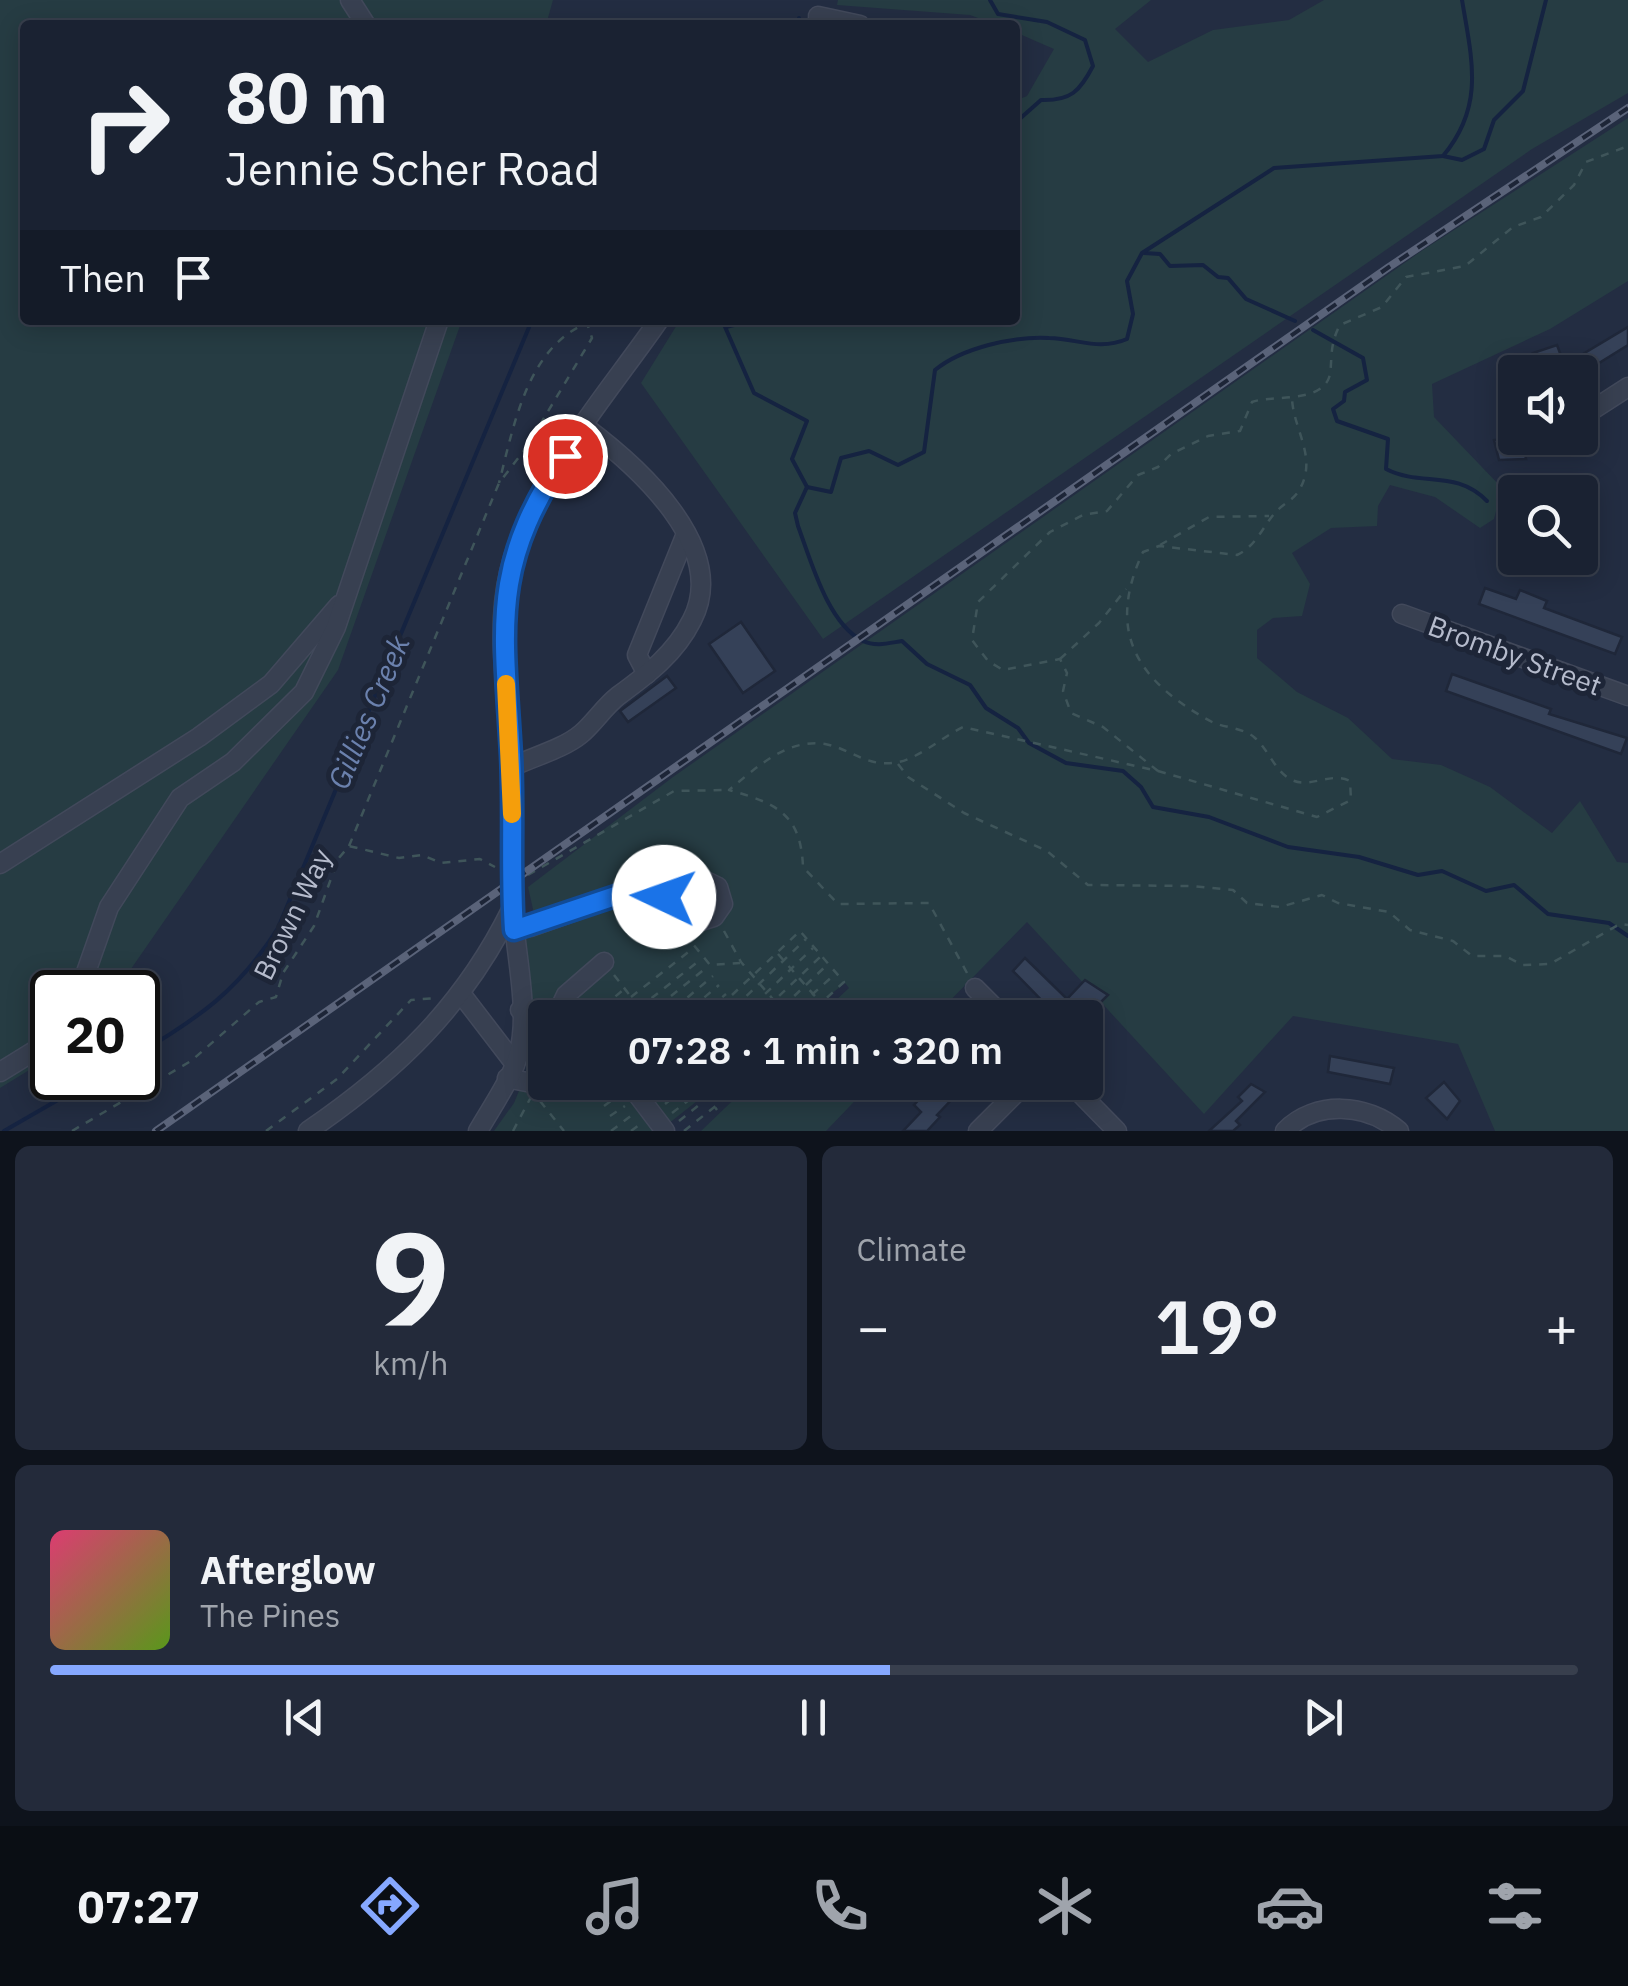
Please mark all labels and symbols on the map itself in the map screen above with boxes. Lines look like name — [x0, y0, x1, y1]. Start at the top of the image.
pin — [523, 414, 608, 499]
street label: Bromby Street — [1423, 606, 1607, 704]
water label: Gillies Creek — [318, 629, 418, 795]
street label: Brown Way — [244, 842, 340, 986]
position arrow — [612, 845, 716, 949]
speed limit sign: 20 — [30, 970, 160, 1100]

